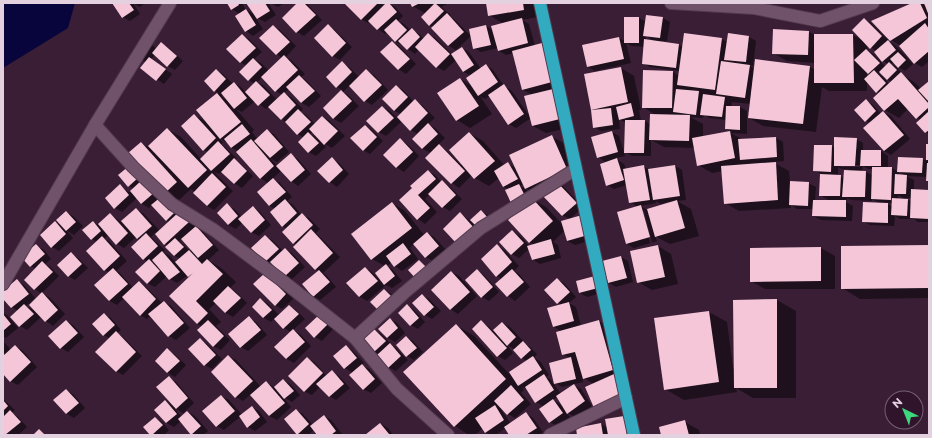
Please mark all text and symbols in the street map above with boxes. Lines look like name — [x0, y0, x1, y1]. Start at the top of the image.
north arrow — [884, 390, 924, 430]
text: N — [889, 395, 905, 411]

